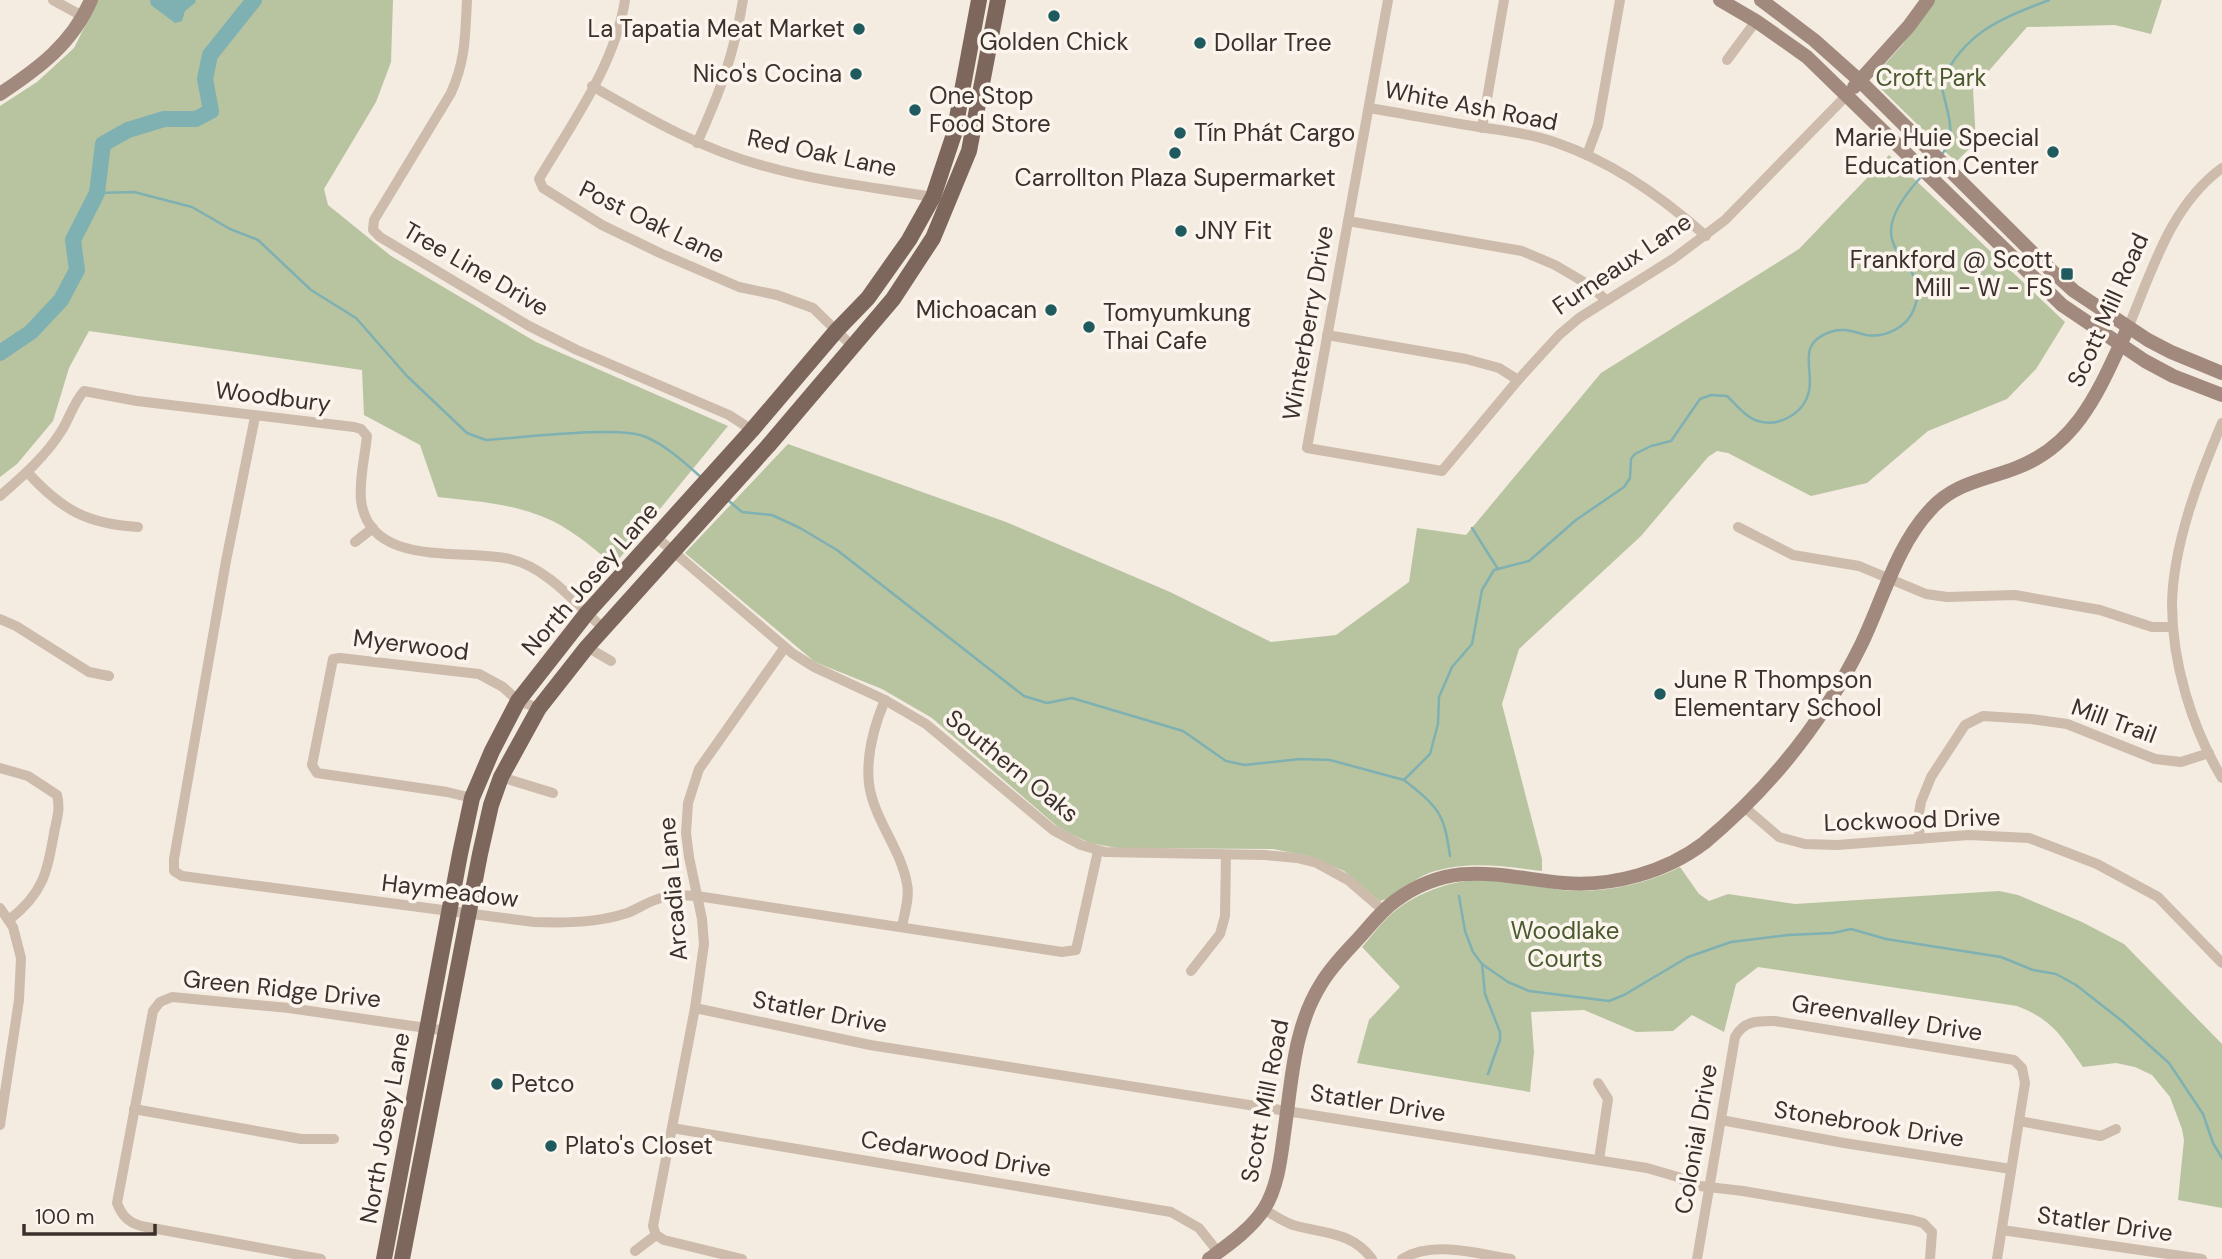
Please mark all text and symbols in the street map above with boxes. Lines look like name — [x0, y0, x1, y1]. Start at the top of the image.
marker: Golden Chick — [1046, 8, 1062, 24]
place label: La Tapatia Meat Market — [588, 13, 845, 44]
marker: La Tapatia Meat Market — [851, 21, 867, 37]
place label: Golden Chick — [979, 26, 1129, 57]
place label: Dollar Tree — [1214, 27, 1332, 58]
marker: Dollar Tree — [1192, 35, 1208, 51]
place label: Nico's Cocina — [693, 58, 842, 89]
park label: Croft Park — [1875, 62, 1987, 93]
marker: Nico's Cocina — [848, 66, 864, 82]
street label: White Ash Road — [1382, 74, 1560, 138]
place label: One Stop Food Store — [929, 80, 1051, 139]
marker: One Stop Food Store — [907, 102, 923, 118]
place label: Tín Phát Cargo — [1194, 117, 1355, 148]
street label: Red Oak Lane — [745, 122, 900, 183]
place label: Marie Huie Special Education Center — [1835, 122, 2039, 181]
marker: Tín Phát Cargo — [1172, 125, 1188, 141]
marker: Marie Huie Special Education Center — [2045, 144, 2061, 160]
marker: Carrollton Plaza Supermarket — [1167, 145, 1183, 161]
place label: Carrollton Plaza Supermarket — [1014, 162, 1336, 193]
street label: Post Oak Lane — [574, 173, 730, 270]
street label: Furneaux Lane — [1546, 206, 1697, 321]
street label: Tree Line Drive — [398, 214, 555, 323]
place label: JNY Fit — [1195, 215, 1272, 246]
marker: JNY Fit — [1173, 223, 1189, 239]
street label: Winterberry Drive — [1275, 223, 1340, 423]
street label: Scott Mill Road — [2060, 228, 2155, 392]
place label: Frankford @ Scott Mill - W - FS — [1850, 244, 2053, 303]
marker: Frankford @ Scott Mill - W - FS — [2059, 266, 2075, 282]
place label: Michoacan — [916, 294, 1037, 325]
place label: Tomyumkung Thai Cafe — [1103, 297, 1251, 356]
marker: Michoacan — [1043, 302, 1059, 318]
marker: Tomyumkung Thai Cafe — [1081, 319, 1097, 335]
street label: Woodbury — [213, 374, 333, 419]
street label: North Josey Lane — [514, 495, 665, 662]
street label: Myerwood — [351, 622, 471, 667]
place label: June R Thompson Elementary School — [1674, 664, 1882, 723]
marker: June R Thompson Elementary School — [1652, 686, 1668, 702]
street label: Mill Trail — [2067, 691, 2161, 750]
street label: Southern Oaks — [939, 702, 1085, 829]
street label: Lockwood Drive — [1823, 801, 2001, 838]
street label: Arcadia Lane — [651, 816, 694, 962]
street label: Haymeadow — [380, 867, 520, 914]
park label: Woodlake Courts — [1511, 915, 1619, 974]
street label: Green Ridge Drive — [182, 963, 383, 1014]
street label: Statler Drive — [750, 983, 890, 1040]
street label: Greenvalley Drive — [1789, 987, 1985, 1048]
street label: Scott Mill Road — [1234, 1017, 1296, 1185]
street label: North Josey Lane — [352, 1030, 417, 1226]
street label: Colonial Drive — [1667, 1061, 1724, 1217]
place label: Petco — [511, 1068, 574, 1099]
marker: Petco — [489, 1076, 505, 1092]
street label: Statler Drive — [1308, 1077, 1448, 1128]
street label: Stonebrook Drive — [1772, 1093, 1966, 1154]
street label: Cedarwood Drive — [859, 1123, 1054, 1184]
place label: Plato's Closet — [565, 1130, 713, 1161]
marker: Plato's Closet — [543, 1138, 559, 1154]
scale bar — [24, 1192, 156, 1236]
street label: Statler Drive — [2035, 1199, 2175, 1248]
text: 100 m — [35, 1203, 95, 1231]

